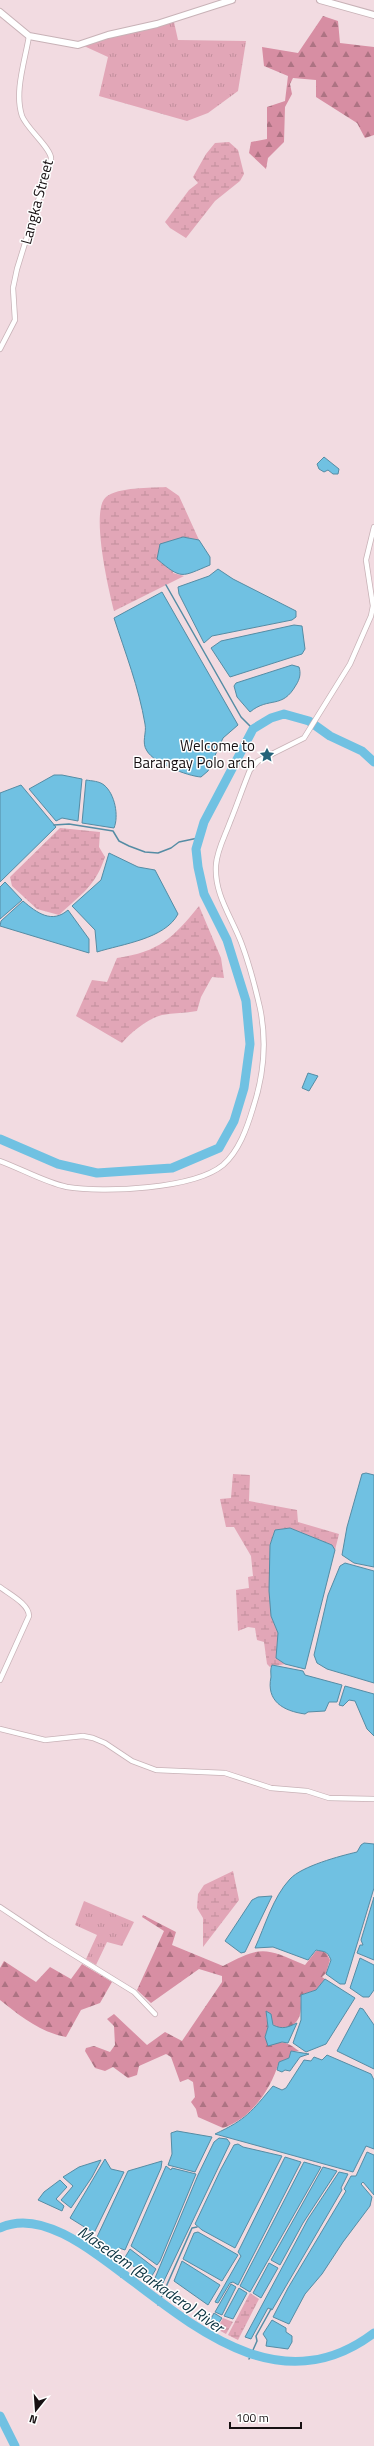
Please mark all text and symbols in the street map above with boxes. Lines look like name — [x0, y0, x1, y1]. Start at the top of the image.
street label: Langka Street — [14, 156, 59, 247]
place label: Welcome to Barangay Polo arch — [133, 734, 255, 774]
place icon: Welcome to Barangay Polo arch — [258, 746, 276, 764]
water label: Masedem (Barkadero) River — [73, 2219, 231, 2340]
north arrow — [16, 2390, 56, 2430]
scale bar — [230, 2404, 301, 2430]
text: 100 m — [236, 2408, 269, 2427]
text: N — [27, 2411, 39, 2428]

